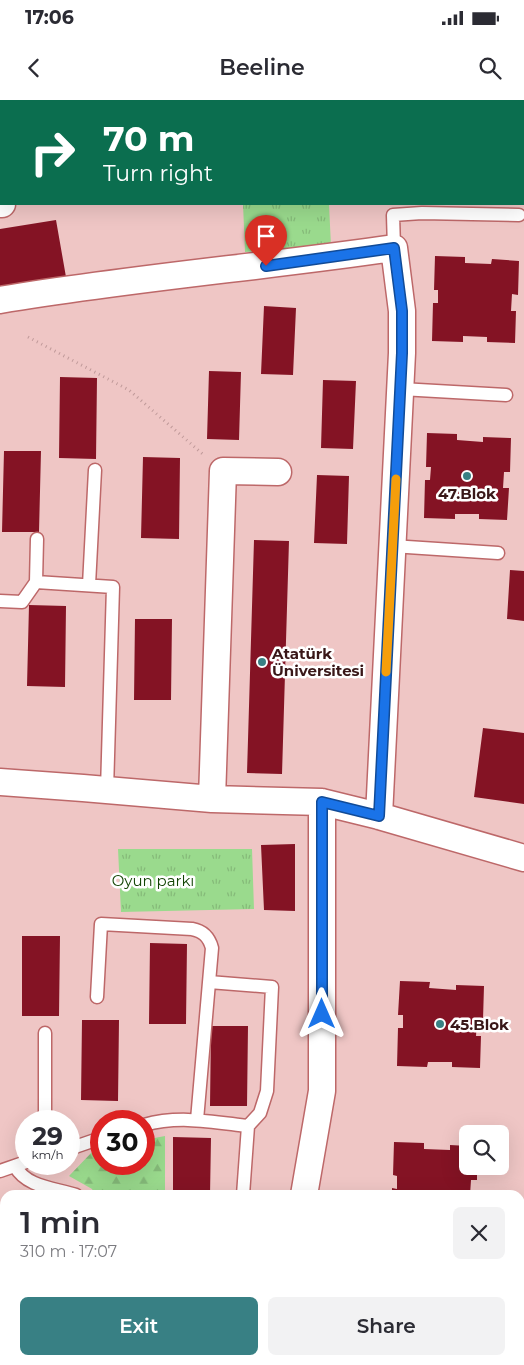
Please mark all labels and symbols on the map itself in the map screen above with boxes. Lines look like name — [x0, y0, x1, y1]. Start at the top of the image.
pin — [245, 215, 287, 266]
marker: 47.Blok — [461, 470, 473, 482]
place label: 47.Blok — [438, 484, 496, 503]
place label: Atatürk Üniversitesi — [271, 644, 364, 680]
marker: Atatürk Üniversitesi — [256, 656, 268, 668]
park label: Oyun parkı — [112, 871, 194, 890]
position arrow — [295, 987, 347, 1039]
place label: 45.Blok — [450, 1015, 509, 1034]
marker: 45.Blok — [434, 1018, 446, 1030]
speed limit sign: 30 — [90, 1110, 155, 1175]

